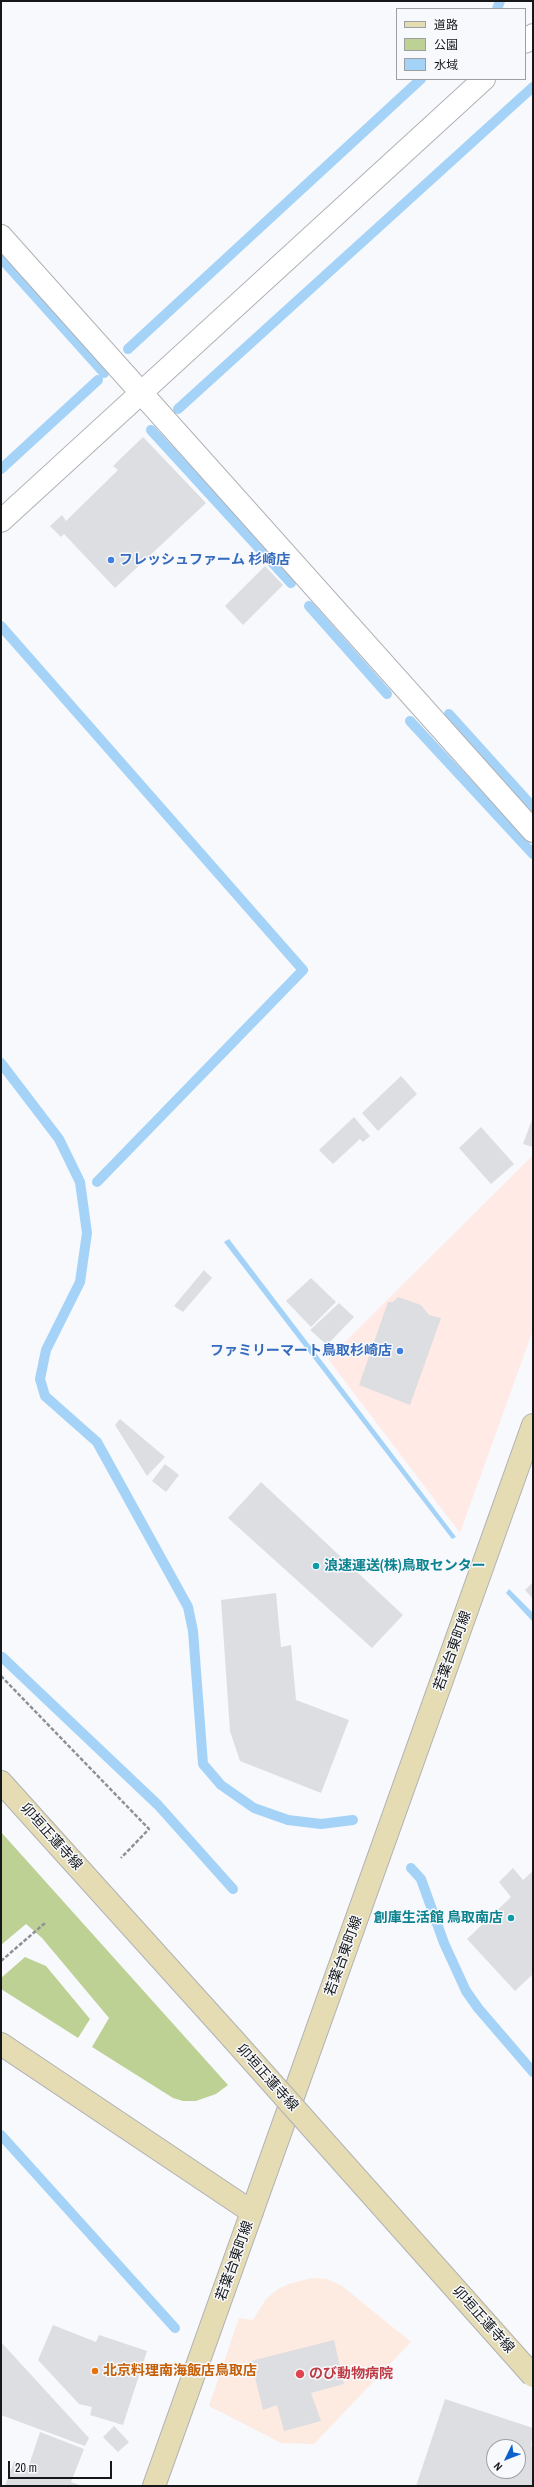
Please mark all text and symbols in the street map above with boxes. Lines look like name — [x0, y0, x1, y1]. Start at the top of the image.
legend — [396, 8, 526, 80]
text: 道路 — [434, 17, 458, 33]
text: 公園 — [434, 37, 458, 53]
text: 水域 — [434, 57, 458, 73]
place label: フレッシュファーム 杉崎店 — [119, 552, 290, 568]
marker: フレッシュファーム 杉崎店 — [106, 555, 116, 565]
place label: ファミリーマート鳥取杉崎店 — [210, 1343, 392, 1359]
marker: ファミリーマート鳥取杉崎店 — [395, 1346, 405, 1356]
place label: 浪速運送(株)鳥取センター — [324, 1558, 486, 1574]
marker: 浪速運送(株)鳥取センター — [311, 1561, 321, 1571]
street label: 若葉台東町線 — [431, 1609, 475, 1693]
street label: 卯垣正蓮寺線 — [17, 1800, 85, 1874]
place label: 創庫生活館 鳥取南店 — [374, 1910, 503, 1926]
marker: 創庫生活館 鳥取南店 — [506, 1913, 516, 1923]
street label: 若葉台東町線 — [322, 1914, 366, 1998]
street label: 卯垣正蓮寺線 — [233, 2041, 301, 2115]
street label: 若葉台東町線 — [213, 2219, 257, 2303]
street label: 卯垣正蓮寺線 — [449, 2283, 517, 2357]
place label: 北京料理南海飯店鳥取店 — [103, 2363, 257, 2379]
marker: 北京料理南海飯店鳥取店 — [90, 2366, 100, 2376]
place label: のび動物病院 — [309, 2366, 393, 2382]
marker: のび動物病院 — [294, 2368, 306, 2380]
north arrow — [486, 2439, 526, 2479]
scale bar — [10, 2453, 114, 2479]
text: N — [491, 2459, 505, 2474]
text: 20 m — [15, 2460, 37, 2476]

